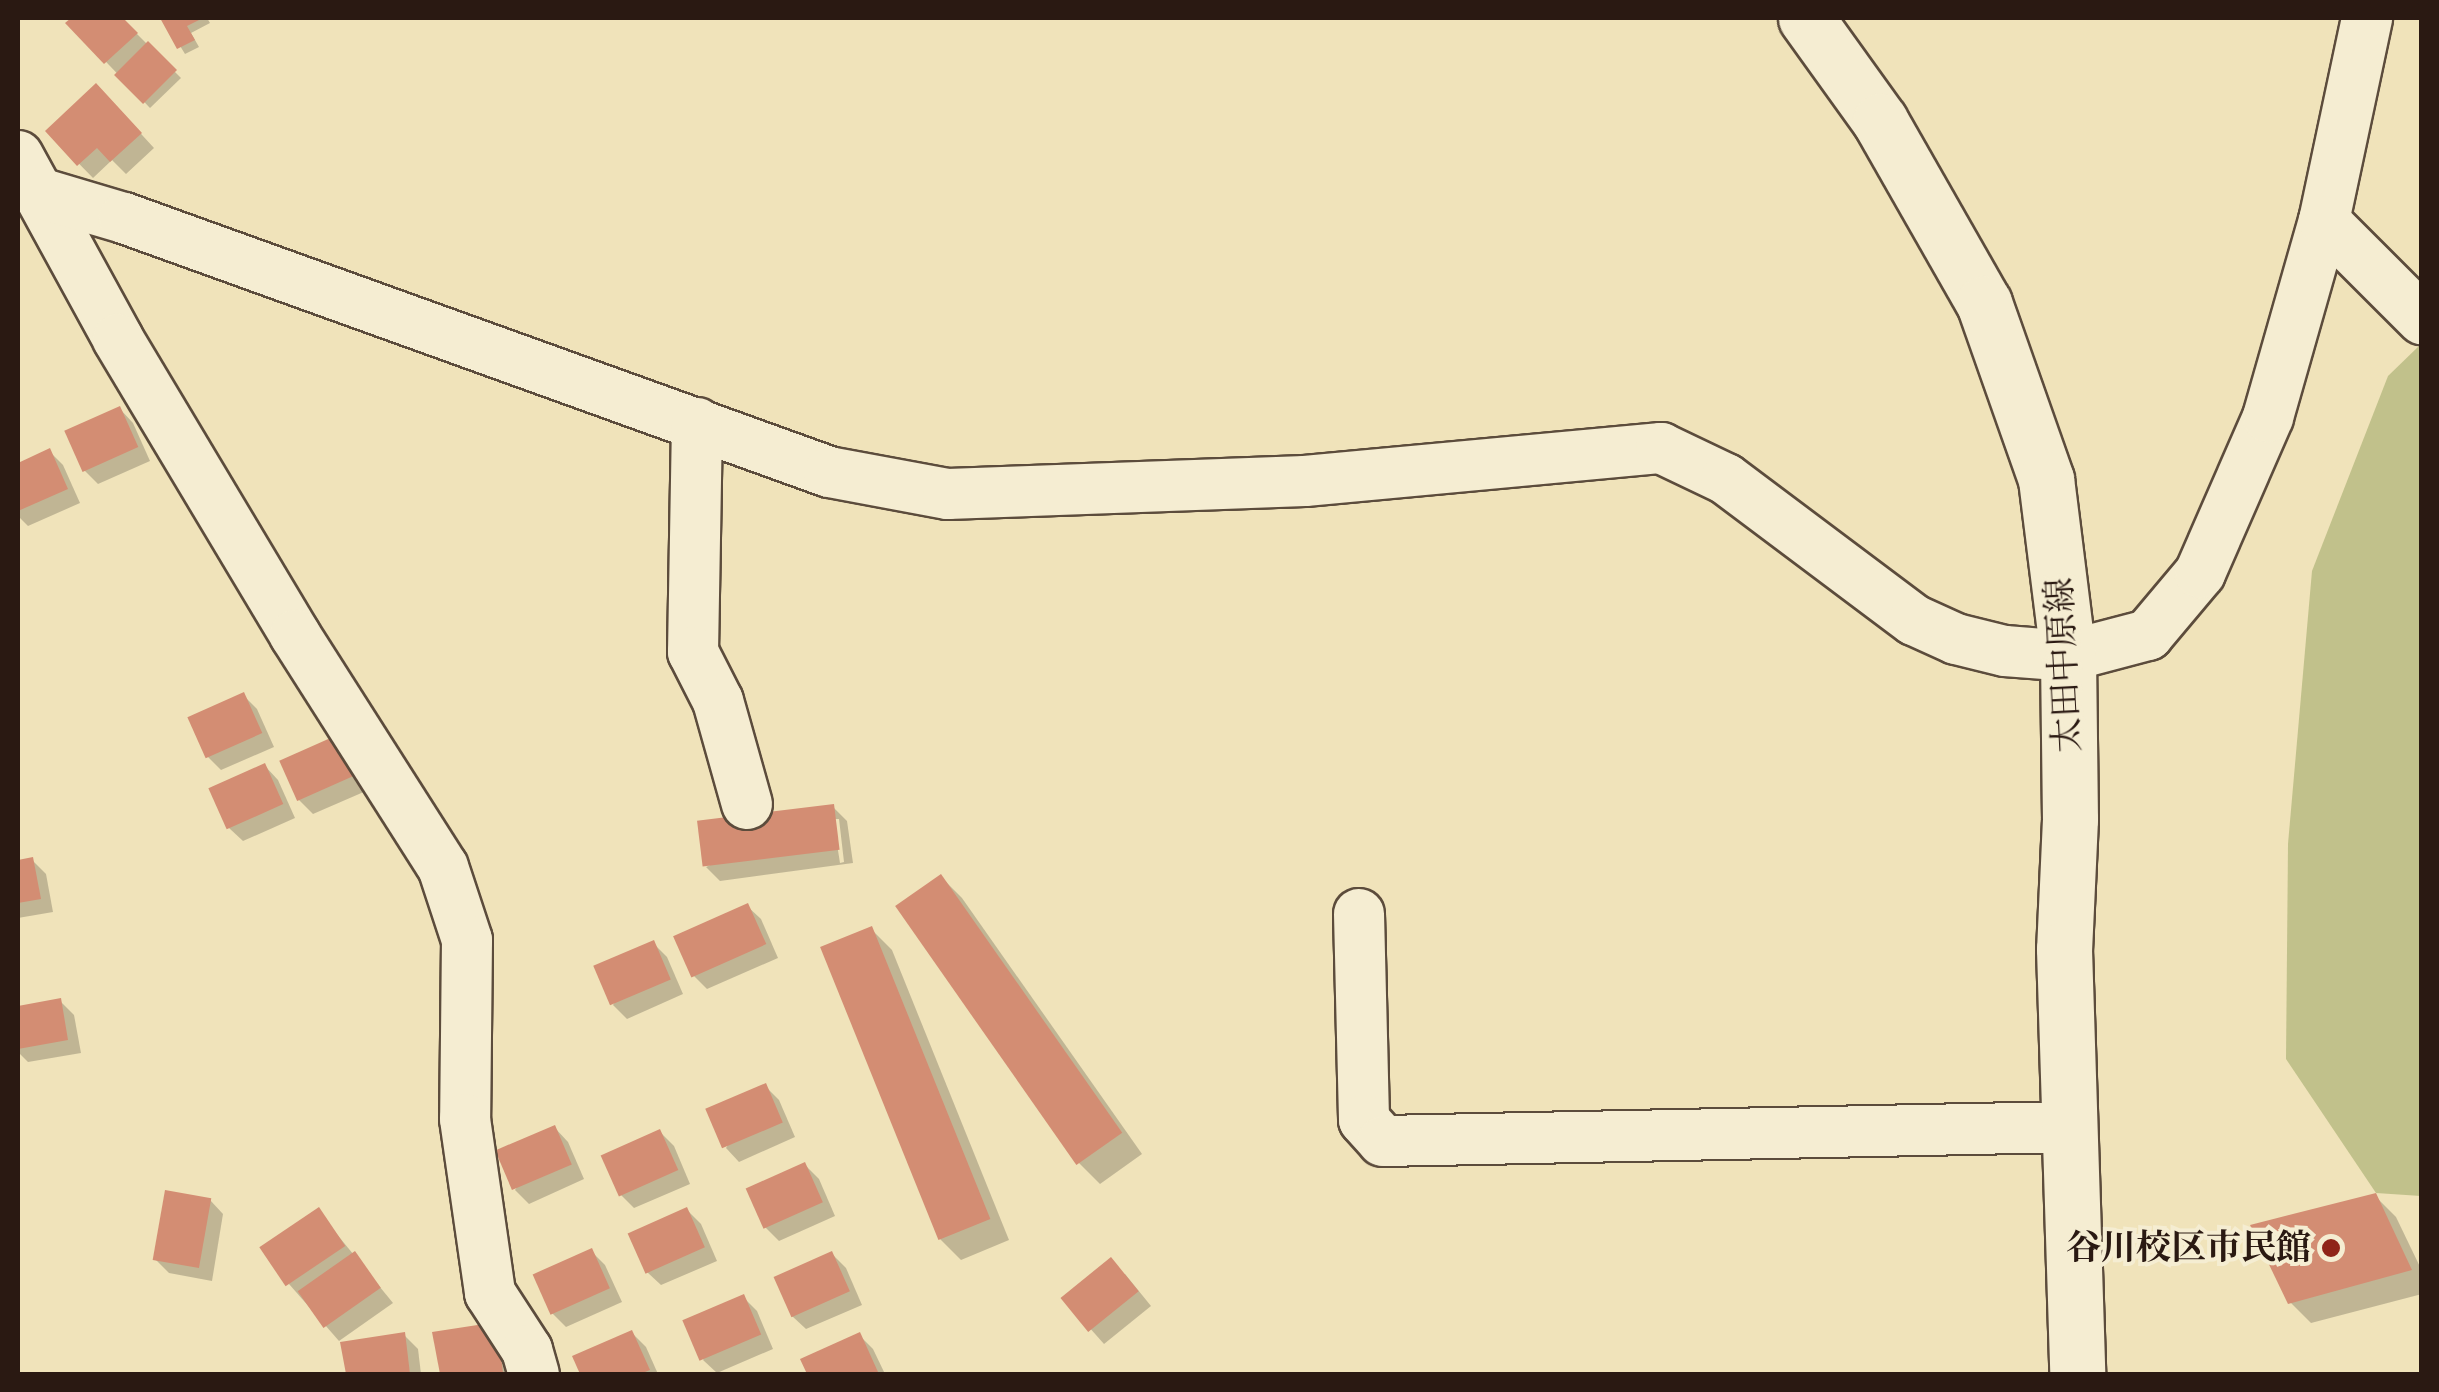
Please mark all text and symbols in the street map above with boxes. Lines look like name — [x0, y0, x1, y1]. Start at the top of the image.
street label: 太田中原線 — [2038, 577, 2090, 753]
place label: 谷川校区市民館 — [2066, 1227, 2311, 1269]
marker: 谷川校区市民館 — [2320, 1237, 2342, 1259]

